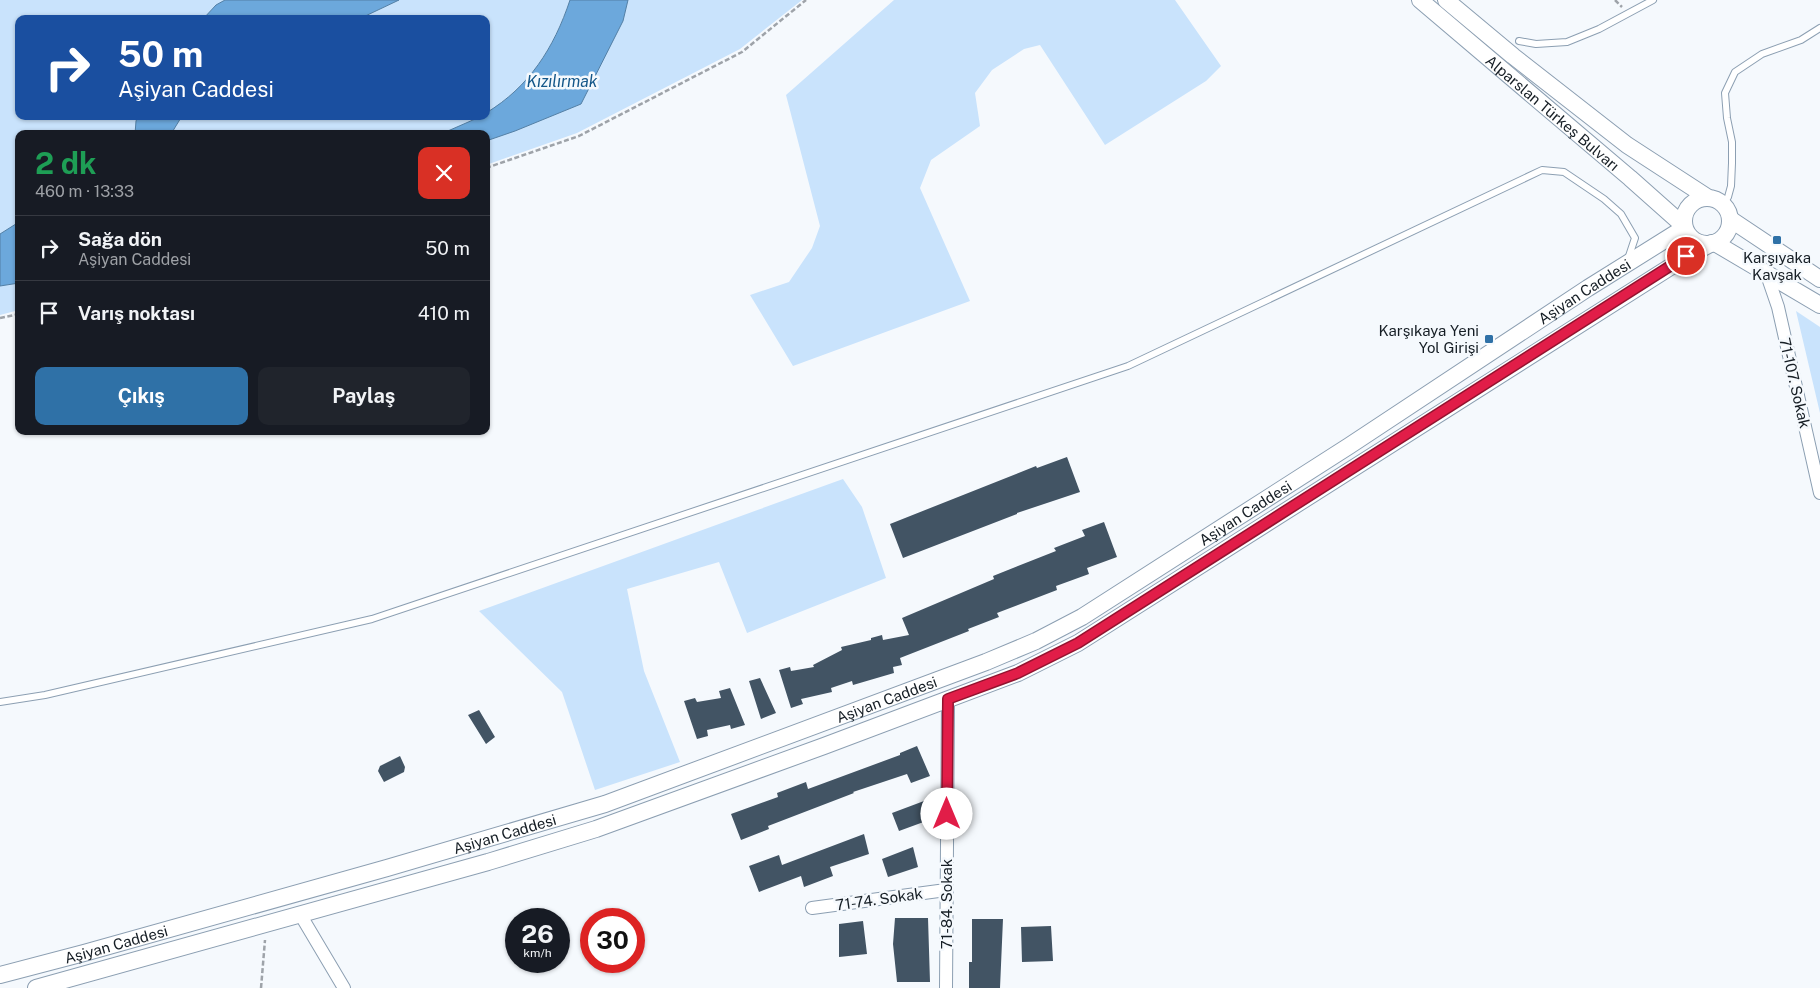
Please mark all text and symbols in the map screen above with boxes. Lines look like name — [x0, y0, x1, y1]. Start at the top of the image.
text: 50 m — [118, 34, 203, 75]
icon: right — [35, 35, 100, 100]
street label: Alparslan Türkeş Bulvarı — [1483, 51, 1623, 174]
water label: Kızılırmak — [526, 72, 598, 91]
text: Aşiyan Caddesi — [118, 76, 274, 102]
text: 2 dk — [35, 145, 96, 181]
button: close — [418, 147, 470, 199]
text: 460 m · 13:33 — [35, 182, 134, 201]
text: Sağa dön — [78, 228, 162, 250]
icon: right — [35, 234, 63, 262]
marker: Karşıyaka Kavşak — [1771, 234, 1783, 246]
pin — [1665, 235, 1707, 277]
text: 50 m — [425, 237, 470, 259]
icon: arrive — [1672, 242, 1700, 270]
place label: Karşıyaka Kavşak — [1743, 249, 1811, 283]
text: Aşiyan Caddesi — [78, 250, 191, 269]
street label: Aşiyan Caddesi — [1535, 255, 1633, 327]
icon: arrive — [35, 299, 63, 327]
text: Varış noktası — [78, 302, 195, 324]
text: 410 m — [418, 302, 470, 324]
place label: Karşıkaya Yeni Yol Girişi — [1378, 322, 1479, 356]
marker: Karşıkaya Yeni Yol Girişi — [1483, 333, 1495, 345]
street label: 71-107. Sokak — [1776, 336, 1814, 430]
button: Çıkış — [35, 367, 248, 425]
button: Paylaş — [258, 367, 470, 425]
street label: Aşiyan Caddesi — [1196, 477, 1294, 548]
street label: Aşiyan Caddesi — [834, 673, 939, 726]
position arrow — [920, 787, 972, 839]
street label: Aşiyan Caddesi — [451, 810, 558, 857]
street label: 71-84. Sokak — [938, 859, 955, 949]
street label: 71-74. Sokak — [834, 884, 924, 914]
speed limit sign: 30 — [580, 908, 645, 973]
text: 26 — [521, 919, 554, 949]
street label: Aşiyan Caddesi — [63, 922, 169, 966]
text: km/h — [523, 946, 552, 960]

